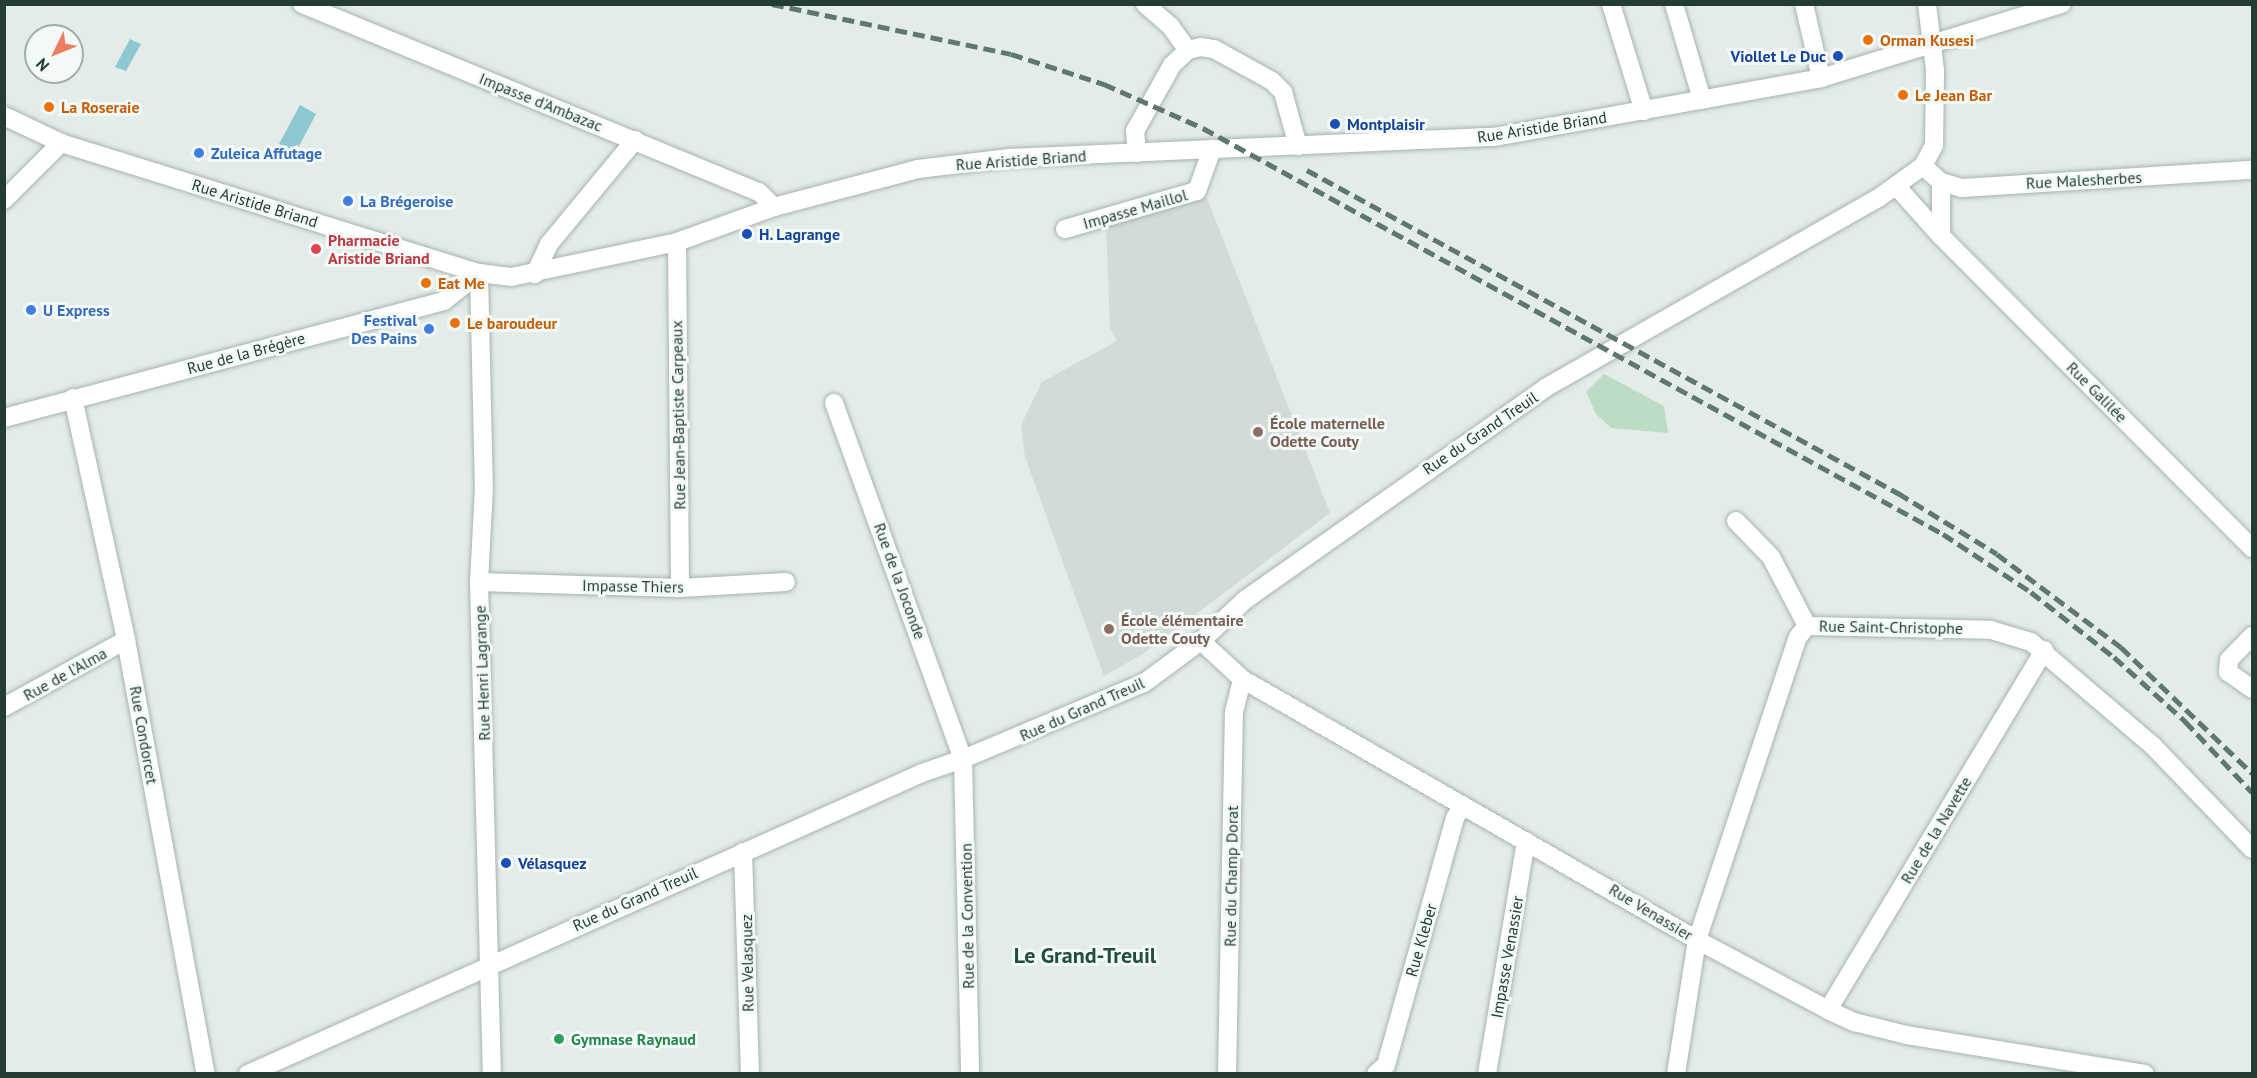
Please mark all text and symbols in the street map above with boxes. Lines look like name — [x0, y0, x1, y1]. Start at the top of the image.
north arrow — [24, 24, 84, 84]
place label: Orman Kusesi — [1880, 30, 1974, 50]
marker: Orman Kusesi — [1861, 33, 1875, 47]
place label: Viollet Le Duc — [1731, 46, 1826, 66]
marker: Viollet Le Duc — [1831, 49, 1845, 63]
text: N — [31, 54, 53, 76]
street label: Impasse d'Ambazac — [476, 68, 606, 136]
place label: Le Jean Bar — [1915, 85, 1992, 105]
marker: Le Jean Bar — [1896, 88, 1910, 102]
place label: La Roseraie — [61, 97, 140, 117]
marker: La Roseraie — [42, 100, 56, 114]
street label: Rue Aristide Briand — [1476, 107, 1608, 147]
place label: Montplaisir — [1347, 114, 1425, 134]
marker: Montplaisir — [1328, 117, 1342, 131]
place label: Zuleica Affutage — [211, 143, 323, 163]
marker: Zuleica Affutage — [192, 146, 206, 160]
street label: Rue Aristide Briand — [955, 146, 1087, 174]
street label: Rue Malesherbes — [2025, 167, 2143, 193]
street label: Rue Aristide Briand — [189, 175, 321, 231]
street label: Impasse Maillol — [1081, 185, 1189, 233]
place label: La Brégeroise — [360, 191, 453, 211]
marker: La Brégeroise — [341, 194, 355, 208]
place label: H. Lagrange — [759, 224, 841, 244]
marker: H. Lagrange — [740, 227, 754, 241]
place label: Pharmacie Aristide Briand — [328, 230, 430, 268]
marker: Pharmacie Aristide Briand — [309, 242, 323, 256]
place label: Eat Me — [438, 273, 485, 293]
marker: Eat Me — [419, 276, 433, 290]
place label: U Express — [43, 300, 110, 320]
marker: U Express — [24, 303, 38, 317]
place label: Festival Des Pains — [351, 310, 417, 348]
place label: Le baroudeur — [467, 313, 557, 333]
marker: Le baroudeur — [448, 316, 462, 330]
street label: Rue Jean-Baptiste Carpeaux — [667, 320, 689, 510]
marker: Festival Des Pains — [422, 322, 436, 336]
street label: Rue de la Brégère — [185, 328, 307, 378]
street label: Rue Galilée — [2063, 358, 2131, 426]
street label: Rue du Grand Treuil — [1419, 387, 1541, 479]
place label: École maternelle Odette Couty — [1270, 413, 1385, 451]
marker: École maternelle Odette Couty — [1251, 425, 1265, 439]
street label: Rue de la Joconde — [870, 520, 930, 642]
street label: Impasse Thiers — [582, 576, 684, 596]
street label: Rue Henri Lagrange — [470, 605, 494, 741]
place label: École élémentaire Odette Couty — [1121, 610, 1244, 648]
street label: Rue Saint-Christophe — [1819, 616, 1963, 638]
marker: École élémentaire Odette Couty — [1102, 622, 1116, 636]
street label: Rue de l'Alma — [20, 643, 110, 705]
street label: Rue du Grand Treuil — [1016, 673, 1148, 745]
street label: Rue Condorcet — [126, 684, 162, 786]
street label: Rue de la Navette — [1896, 773, 1976, 887]
street label: Rue du Champ Dorat — [1220, 805, 1242, 947]
street label: Rue de la Convention — [956, 843, 978, 989]
place label: Vélasquez — [518, 853, 587, 873]
marker: Vélasquez — [499, 856, 513, 870]
street label: Rue du Grand Treuil — [569, 863, 701, 935]
street label: Rue Venassier — [1605, 879, 1697, 945]
street label: Impasse Venassier — [1487, 894, 1527, 1020]
street label: Rue Kleber — [1401, 901, 1441, 979]
street label: Rue Velasquez — [737, 914, 757, 1012]
district label: Le Grand-Treuil — [1014, 943, 1156, 969]
place label: Gymnase Raynaud — [571, 1029, 696, 1049]
marker: Gymnase Raynaud — [552, 1032, 566, 1046]

